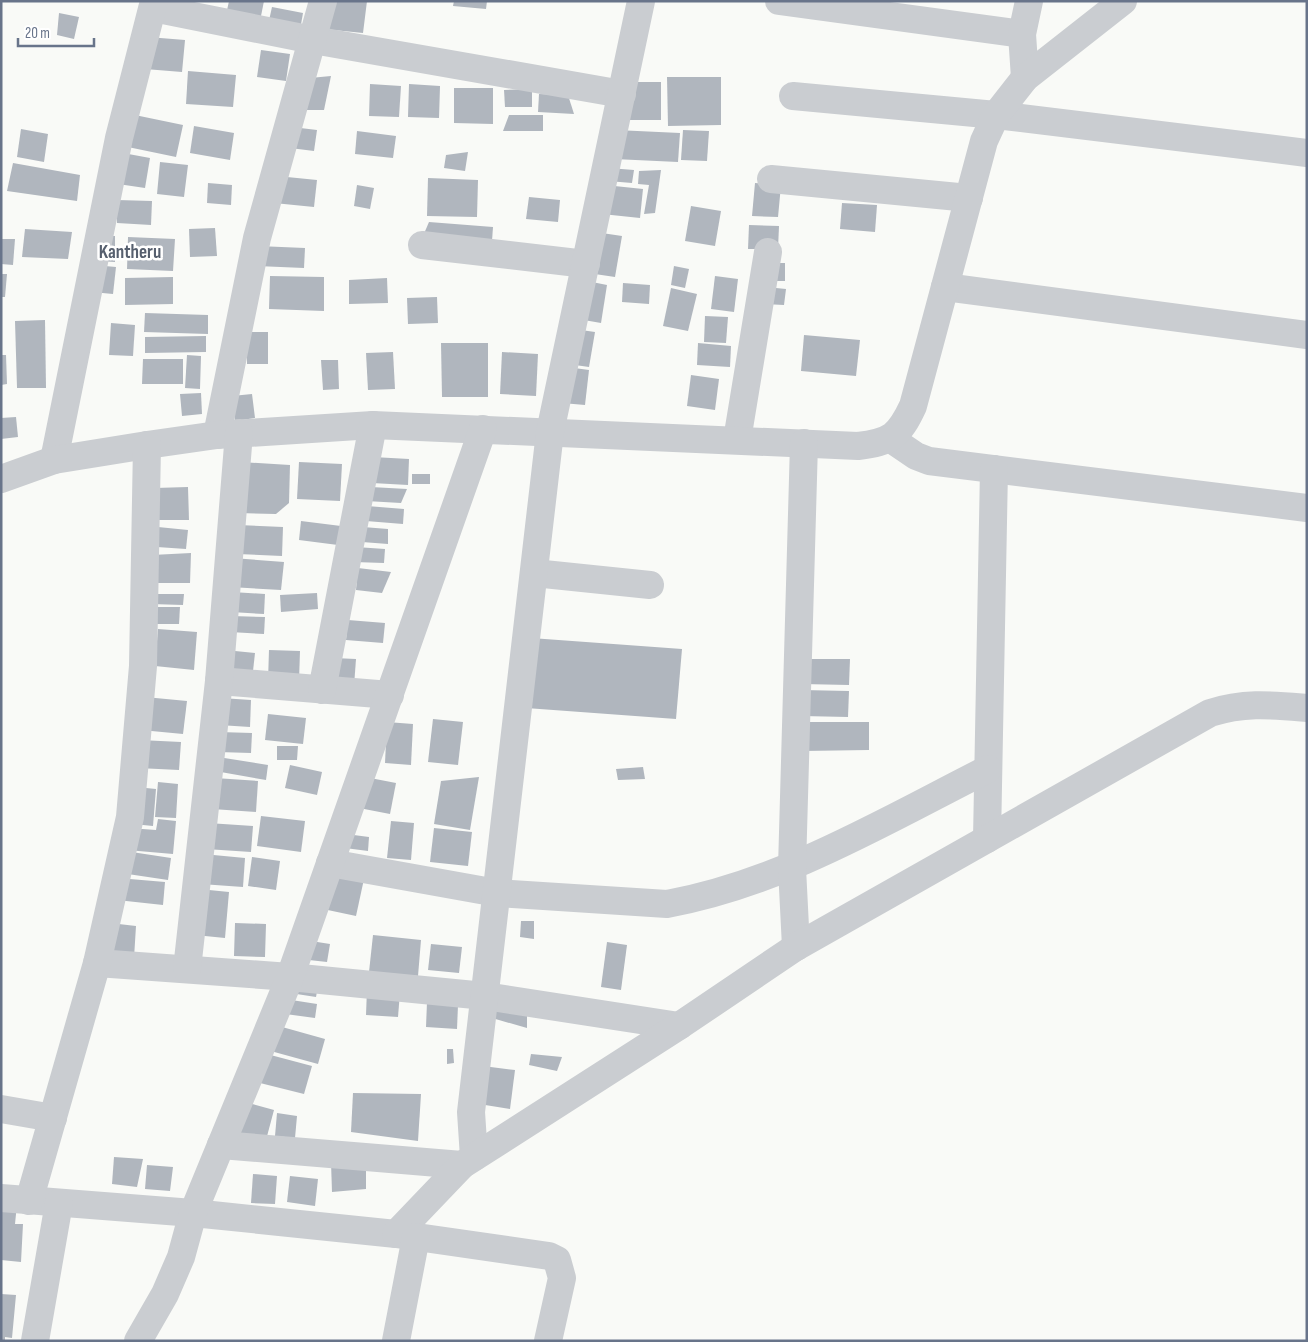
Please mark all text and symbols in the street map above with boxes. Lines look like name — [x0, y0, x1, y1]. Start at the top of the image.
scale bar — [18, 15, 94, 47]
text: 20 m — [25, 24, 50, 43]
district label: Kantheru — [99, 241, 161, 264]

